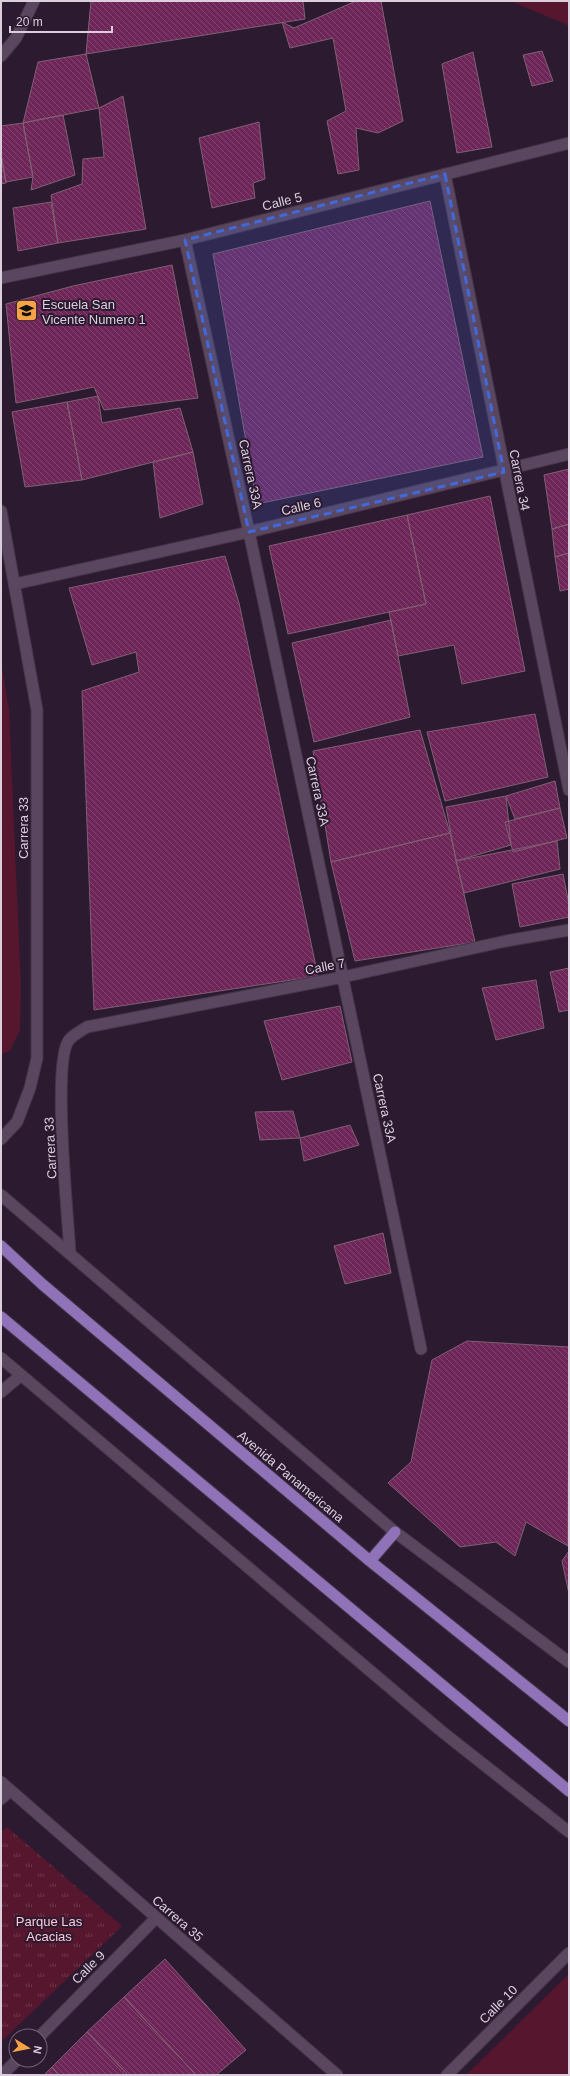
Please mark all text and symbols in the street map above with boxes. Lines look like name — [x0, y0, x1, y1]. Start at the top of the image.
scale bar — [10, 8, 112, 34]
text: 20 m — [16, 15, 43, 29]
street label: Calle 5 — [261, 189, 304, 214]
place label: Escuela San Vicente Numero 1 — [42, 297, 146, 327]
school or university icon: Escuela San Vicente Numero 1 — [13, 298, 39, 324]
street label: Carrera 33A — [236, 438, 265, 511]
street label: Carrera 34 — [506, 448, 533, 512]
street label: Calle 6 — [280, 495, 323, 518]
street label: Carrera 33A — [303, 755, 332, 828]
street label: Carrera 33 — [16, 797, 31, 859]
street label: Calle 7 — [304, 955, 346, 978]
street label: Carrera 33A — [370, 1072, 399, 1145]
street label: Carrera 33 — [41, 1117, 60, 1179]
street label: Avenida Panamericana — [234, 1428, 347, 1526]
street label: Carrera 35 — [149, 1892, 206, 1944]
park label: Parque Las Acacias — [16, 1914, 83, 1944]
street label: Calle 9 — [69, 1948, 108, 1987]
street label: Calle 10 — [476, 1982, 521, 2027]
north arrow — [8, 2028, 48, 2068]
text: N — [31, 2045, 44, 2055]

